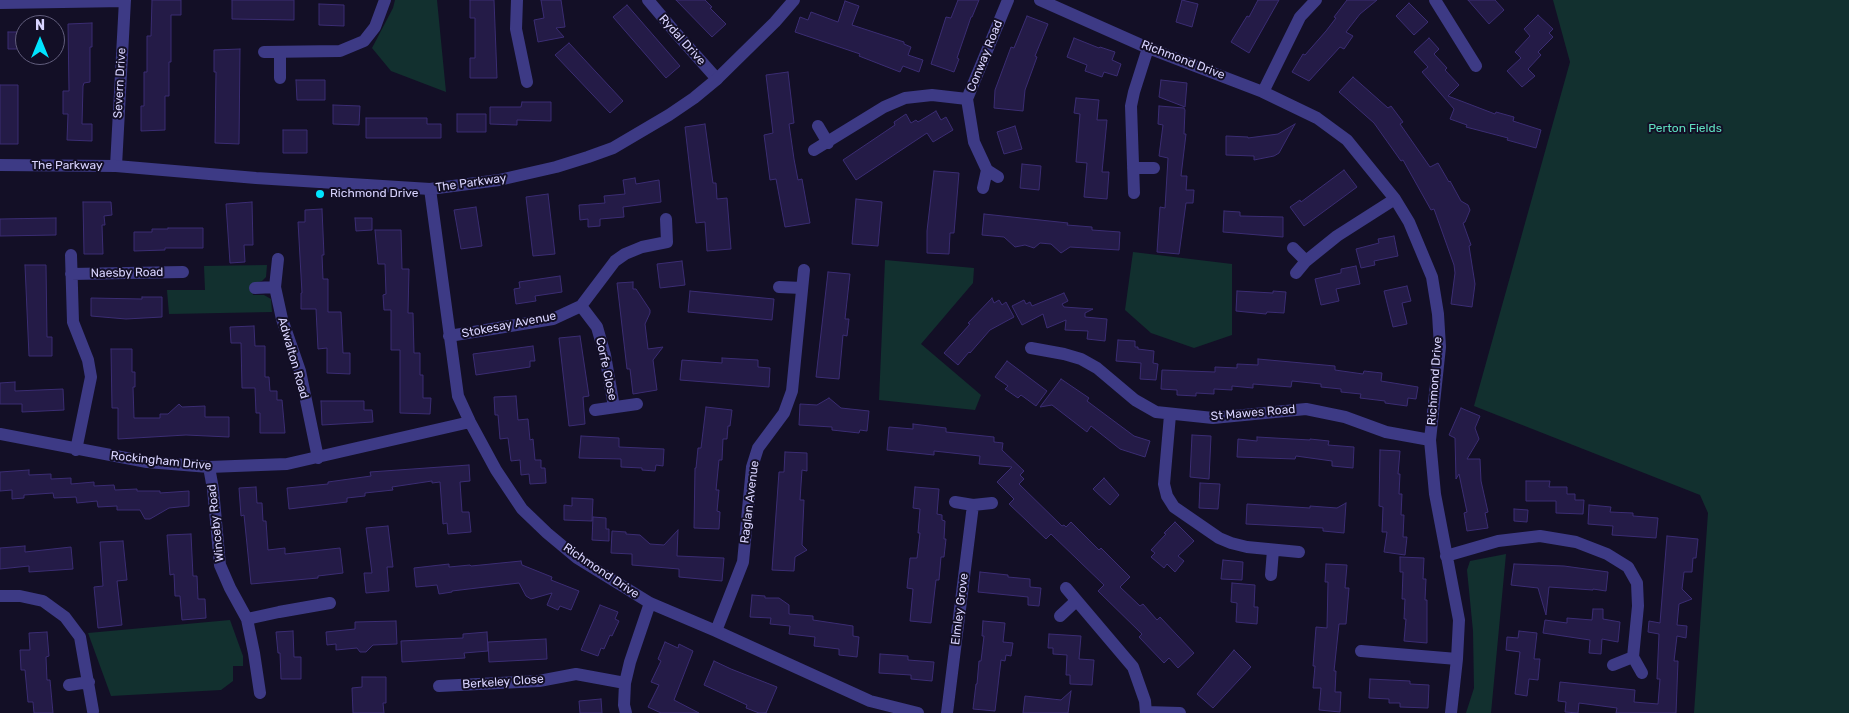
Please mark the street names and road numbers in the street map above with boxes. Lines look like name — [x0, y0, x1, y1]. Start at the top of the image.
street label: Rydal Drive — [656, 12, 708, 68]
street label: Conway Road — [964, 18, 1006, 94]
street label: Richmond Drive — [1139, 37, 1227, 83]
street label: Severn Drive — [111, 47, 129, 119]
street label: The Parkway — [31, 159, 103, 173]
street label: The Parkway — [435, 171, 507, 195]
street label: Naesby Road — [91, 265, 163, 281]
street label: Stokesay Avenue — [461, 309, 557, 341]
street label: Adwalton Road — [274, 315, 312, 401]
street label: Corfe Close — [592, 336, 620, 402]
street label: Richmond Drive — [1425, 336, 1445, 426]
street label: St Mawes Road — [1210, 402, 1296, 424]
street label: Rockingham Drive — [110, 449, 212, 473]
street label: Raglan Avenue — [738, 460, 762, 544]
street label: Winceby Road — [205, 483, 227, 563]
street label: Richmond Drive — [560, 540, 642, 602]
street label: Elmley Grove — [948, 572, 972, 646]
street label: Berkeley Close — [462, 672, 544, 692]

